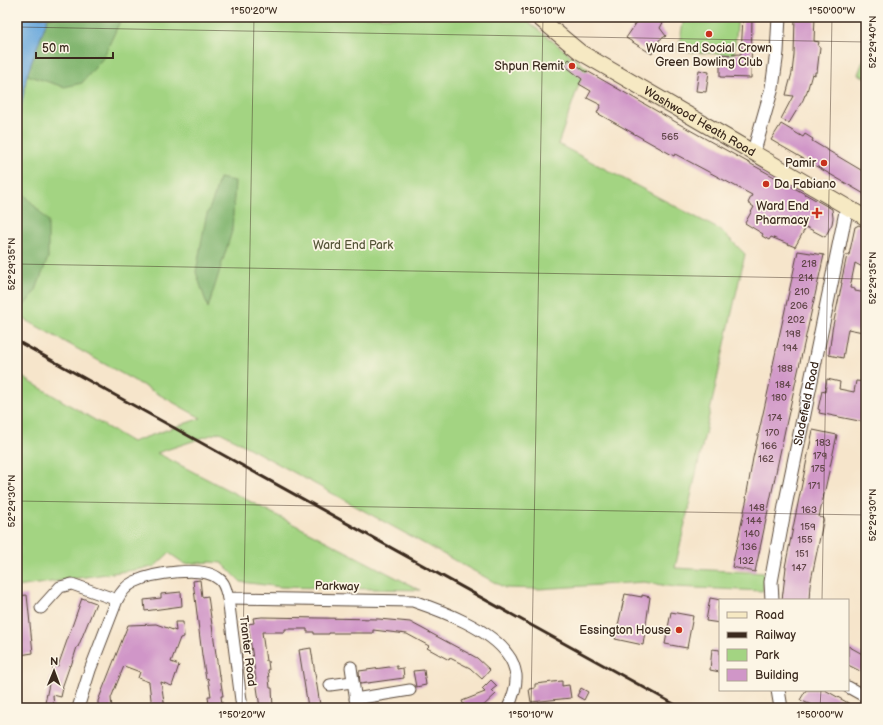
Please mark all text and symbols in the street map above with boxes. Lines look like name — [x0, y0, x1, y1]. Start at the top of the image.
text: 1°50'20"W — [231, 5, 277, 17]
text: 1°50'10"W — [521, 5, 565, 17]
text: 1°50'00"W — [809, 5, 855, 17]
text: 52°29'40"N — [867, 15, 879, 69]
marker: Ward End Social Crown Green Bowling Club — [704, 29, 714, 39]
scale bar — [36, 34, 113, 60]
text: 50 m — [42, 41, 69, 56]
place label: Ward End Social Crown Green Bowling Club — [646, 41, 772, 70]
place label: Shpun Remit — [495, 59, 564, 74]
marker: Shpun Remit — [567, 61, 577, 71]
street label: Washwood Heath Road — [641, 84, 758, 160]
house number: 565 — [661, 131, 679, 143]
place label: Pamir — [785, 156, 817, 171]
marker: Pamir — [819, 158, 829, 168]
place label: Da Fabiano — [774, 177, 836, 192]
marker: Da Fabiano — [761, 179, 771, 189]
place label: Ward End Pharmacy — [755, 199, 810, 228]
marker: Ward End Pharmacy — [812, 208, 822, 218]
text: 52°29'35"N — [6, 238, 18, 290]
park label: Ward End Park — [313, 238, 393, 253]
text: 52°29'35"N — [867, 252, 879, 304]
house number: 218 — [801, 258, 817, 270]
house number: 214 — [798, 272, 814, 284]
house number: 210 — [794, 286, 810, 298]
house number: 206 — [790, 300, 808, 312]
house number: 202 — [787, 314, 805, 326]
house number: 198 — [785, 328, 801, 340]
house number: 194 — [782, 342, 798, 354]
street label: Sladefield Road — [791, 360, 823, 447]
house number: 188 — [777, 363, 793, 375]
house number: 184 — [775, 379, 791, 391]
house number: 180 — [771, 392, 787, 404]
house number: 174 — [768, 412, 782, 424]
house number: 170 — [765, 427, 779, 439]
house number: 183 — [815, 437, 831, 449]
house number: 166 — [761, 440, 777, 452]
house number: 179 — [813, 450, 827, 462]
house number: 162 — [758, 453, 774, 465]
house number: 175 — [811, 463, 826, 475]
text: 52°29'30"N — [6, 474, 18, 528]
house number: 171 — [808, 480, 820, 492]
text: 52°29'30"N — [867, 488, 879, 542]
house number: 148 — [749, 502, 765, 514]
house number: 163 — [801, 504, 817, 516]
house number: 144 — [746, 515, 762, 527]
house number: 159 — [800, 521, 816, 533]
house number: 140 — [744, 528, 760, 540]
house number: 155 — [797, 534, 813, 546]
house number: 136 — [741, 541, 757, 553]
house number: 151 — [795, 548, 809, 560]
house number: 132 — [738, 555, 754, 567]
house number: 147 — [792, 562, 807, 574]
street label: Parkway — [315, 579, 360, 594]
legend — [719, 599, 849, 691]
text: Road — [755, 608, 784, 623]
street label: Tranter Road — [236, 615, 259, 687]
place label: Essington House — [579, 623, 671, 638]
marker: Essington House — [674, 625, 684, 635]
text: Railway — [755, 628, 797, 643]
text: Park — [755, 648, 779, 663]
north arrow — [34, 651, 74, 691]
text: N — [50, 655, 58, 668]
text: Building — [755, 668, 799, 683]
text: 1°50'20"W — [219, 709, 265, 721]
text: 1°50'10"W — [509, 709, 553, 721]
text: 1°50'00"W — [797, 709, 843, 721]

